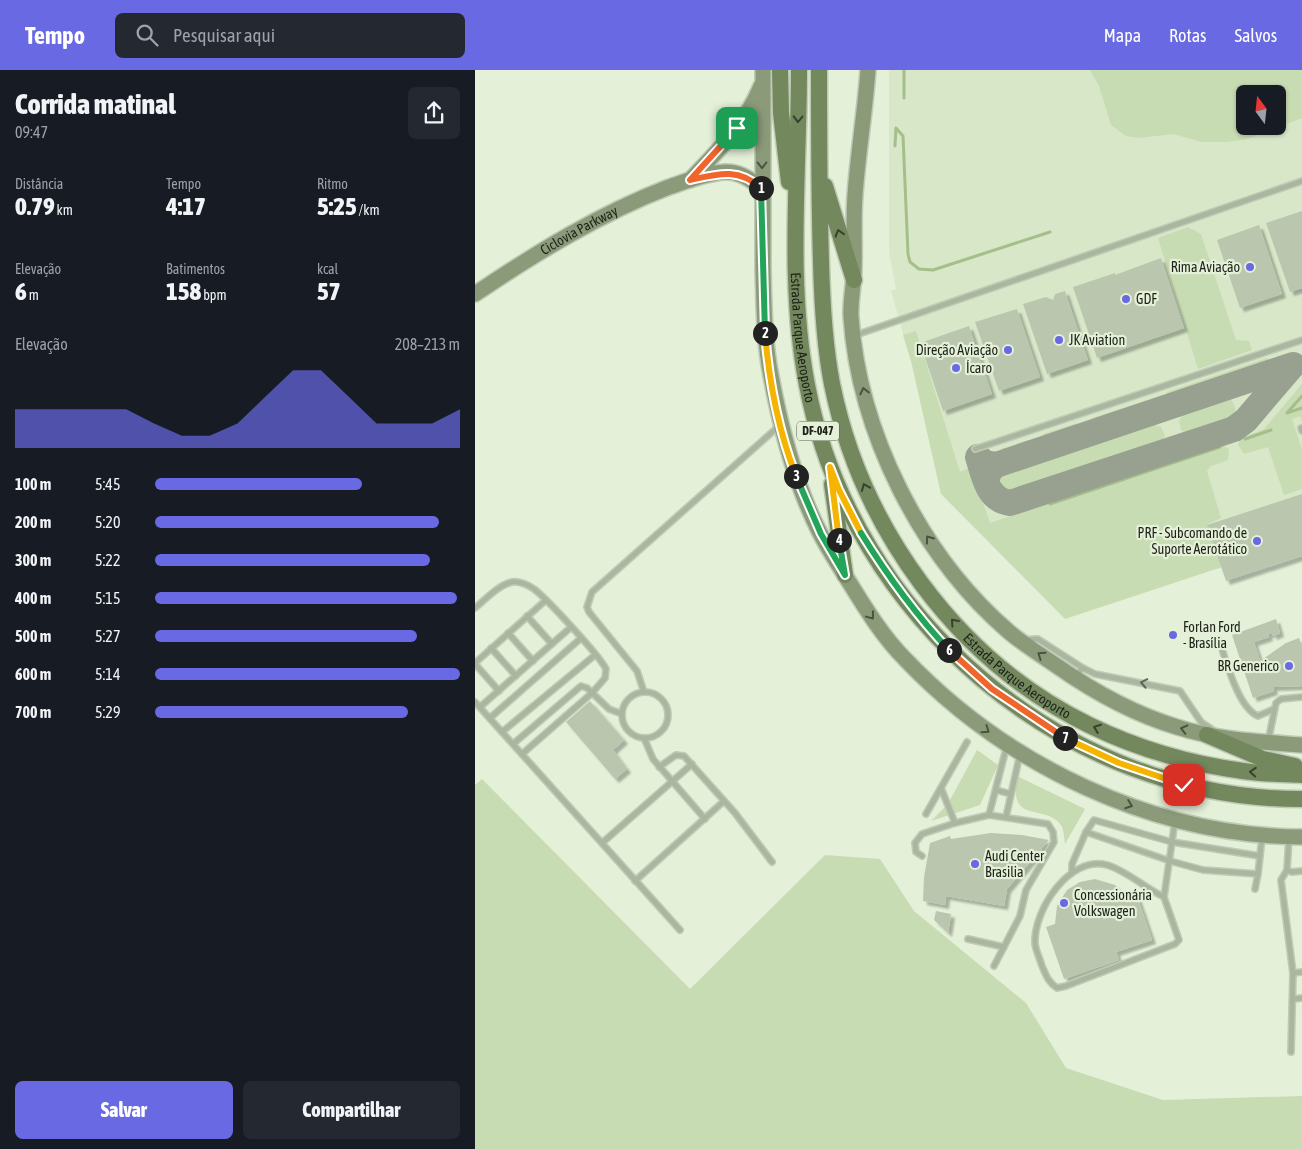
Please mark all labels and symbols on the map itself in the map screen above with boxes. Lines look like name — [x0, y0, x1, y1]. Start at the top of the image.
north arrow — [1236, 85, 1286, 135]
pin — [716, 107, 758, 149]
one-way arrow — [793, 115, 804, 123]
one-way arrow — [757, 161, 767, 169]
pin: 1 — [749, 176, 773, 200]
street label: Ciclovia Parkway — [537, 202, 621, 258]
one-way arrow — [835, 230, 845, 238]
place label: Rima Aviação — [1171, 259, 1240, 275]
marker: Rima Aviação — [1244, 261, 1256, 273]
street label: Estrada Parque Aeroporto — [788, 272, 818, 404]
place label: GDF — [1136, 291, 1157, 307]
marker: GDF — [1120, 293, 1132, 305]
pin: 2 — [753, 320, 777, 346]
place label: JK Aviation — [1069, 332, 1125, 348]
marker: JK Aviation — [1053, 334, 1065, 346]
place label: Direção Aviação — [916, 342, 998, 358]
marker: Direção Aviação — [1002, 344, 1014, 356]
place label: Ícaro — [966, 360, 992, 376]
marker: Ícaro — [950, 362, 962, 374]
one-way arrow — [859, 386, 870, 395]
road number: DF-047 — [797, 422, 839, 441]
pin: 3 — [783, 464, 809, 488]
one-way arrow — [860, 483, 871, 492]
place label: PRF - Subcomando de Suporte Aerotático — [1138, 525, 1247, 557]
pin: 4 — [827, 528, 851, 552]
one-way arrow — [926, 535, 935, 545]
marker: PRF - Subcomando de Suporte Aerotático — [1251, 535, 1263, 547]
one-way arrow — [866, 610, 874, 619]
one-way arrow — [951, 618, 960, 627]
place label: Forlan Ford - Brasília — [1183, 619, 1241, 651]
marker: Forlan Ford - Brasília — [1167, 629, 1179, 641]
street label: Estrada Parque Aeroporto — [960, 630, 1074, 722]
pin: 6 — [937, 638, 961, 662]
one-way arrow — [1037, 652, 1047, 661]
place label: BR Generico — [1217, 658, 1279, 674]
marker: BR Generico — [1283, 660, 1295, 672]
one-way arrow — [1140, 679, 1149, 689]
one-way arrow — [980, 724, 990, 733]
one-way arrow — [1094, 724, 1102, 734]
one-way arrow — [1180, 724, 1189, 735]
pin: 7 — [1053, 726, 1077, 750]
pin — [1163, 764, 1205, 806]
one-way arrow — [1249, 766, 1257, 777]
one-way arrow — [1125, 799, 1133, 809]
place label: Audi Center Brasilia — [985, 848, 1045, 880]
marker: Audi Center Brasilia — [969, 858, 981, 870]
place label: Concessionária Volkswagen — [1074, 887, 1152, 919]
marker: Concessionária Volkswagen — [1058, 897, 1070, 909]

